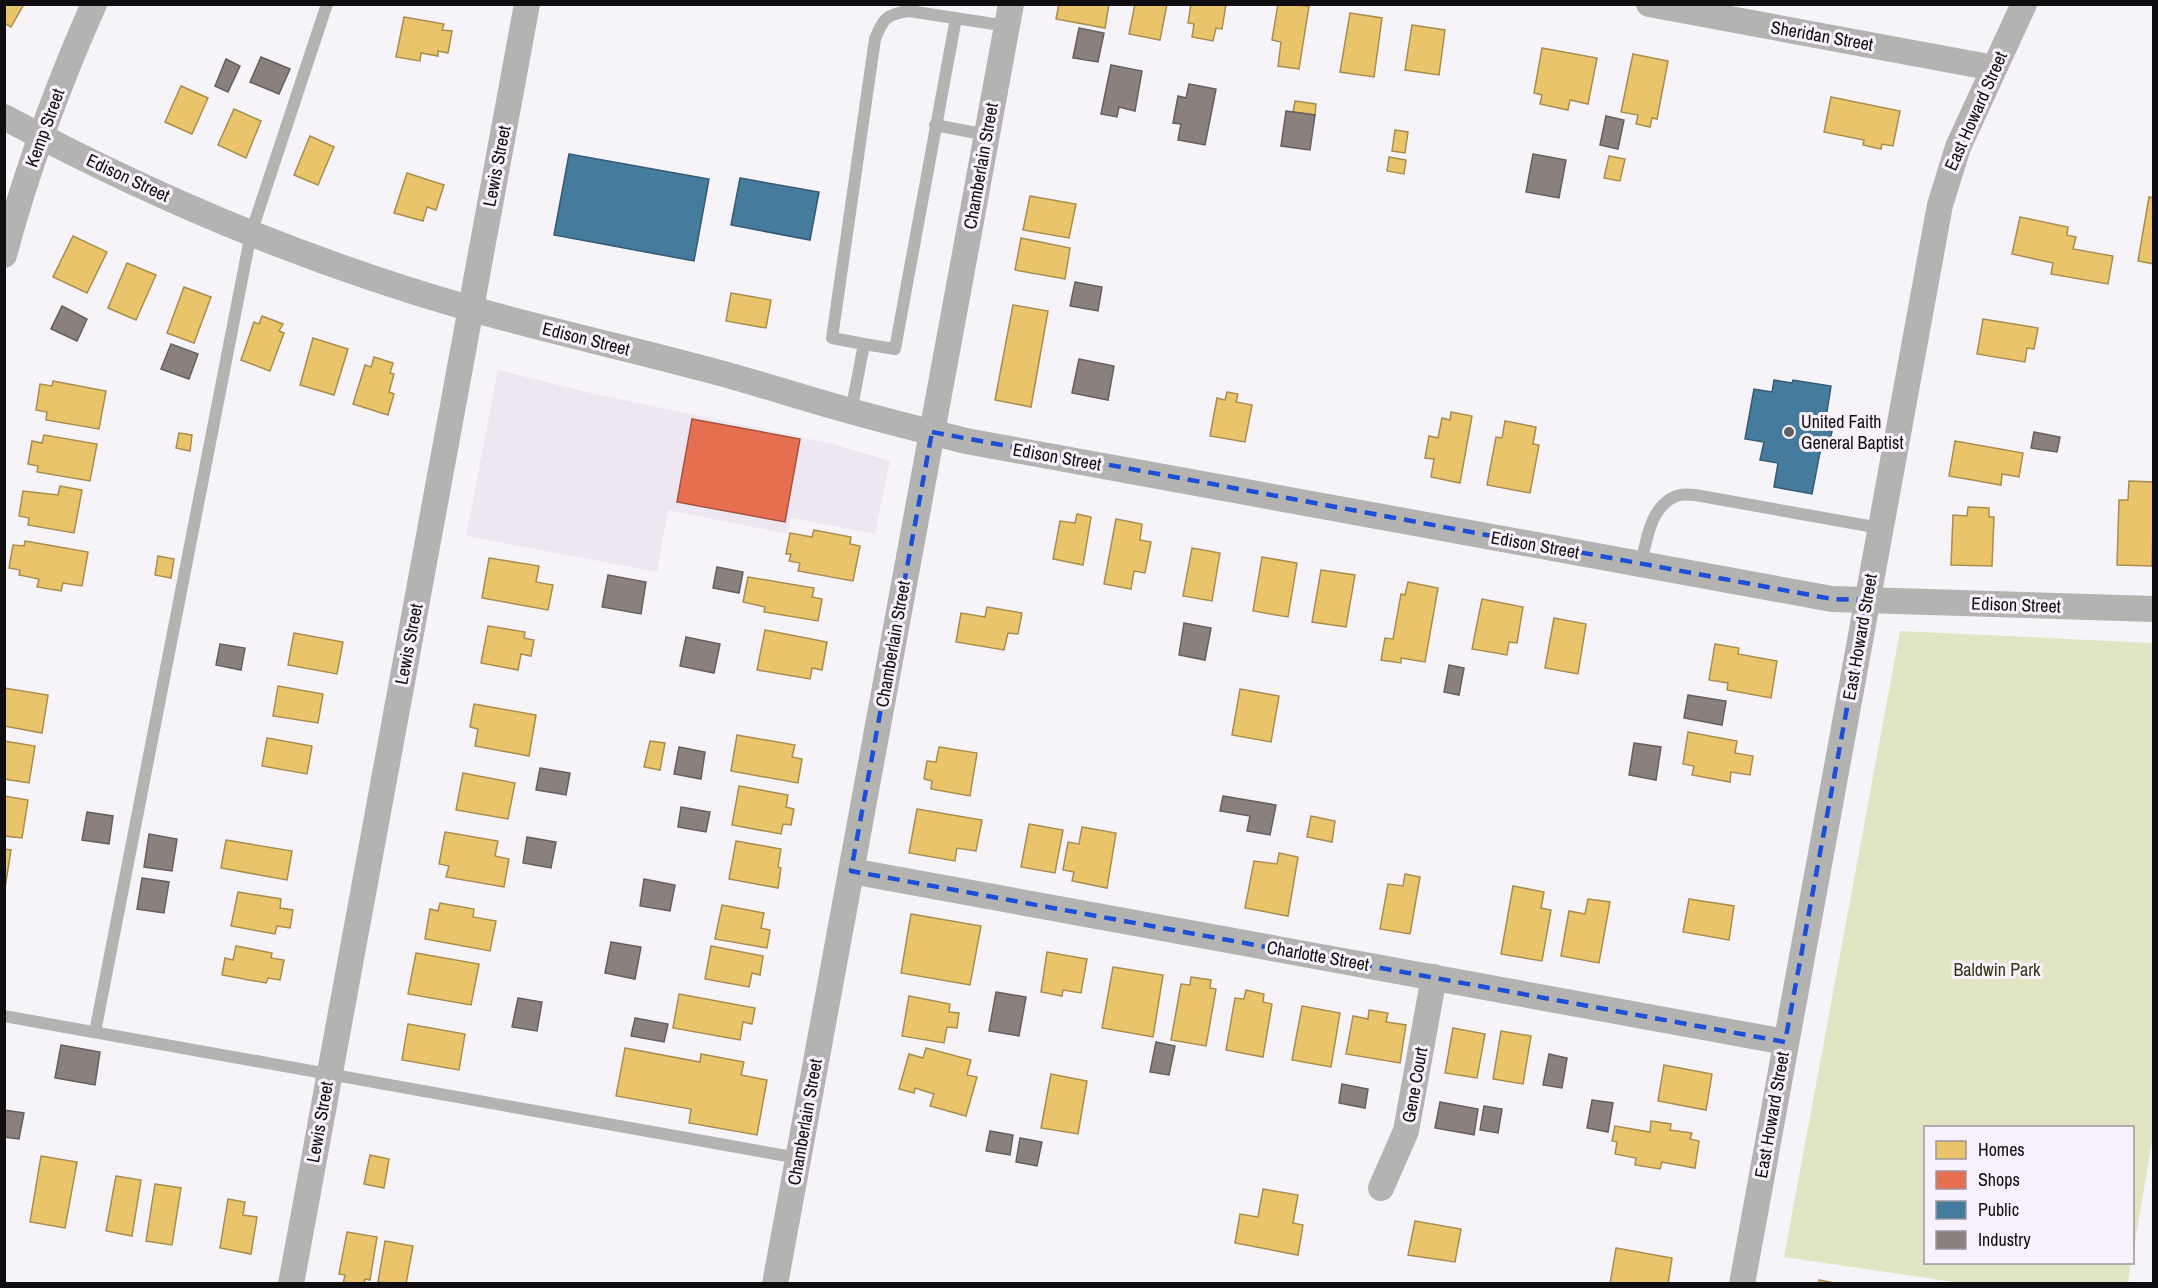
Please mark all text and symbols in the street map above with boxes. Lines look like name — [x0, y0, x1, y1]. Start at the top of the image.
street label: Sheridan Street — [1769, 14, 1875, 57]
street label: East Howard Street — [1938, 47, 2013, 174]
street label: Kemp Street — [19, 85, 70, 171]
street label: Chamberlain Street — [957, 101, 1004, 231]
street label: Lewis Street — [476, 123, 517, 209]
street label: Edison Street — [82, 147, 174, 208]
street label: Edison Street — [540, 316, 633, 361]
place label: United Faith General Baptist — [1801, 409, 1904, 455]
marker: United Faith General Baptist — [1782, 425, 1796, 439]
street label: Edison Street — [1011, 436, 1103, 477]
street label: Edison Street — [1489, 524, 1581, 565]
street label: East Howard Street — [1836, 572, 1883, 702]
street label: Chamberlain Street — [869, 579, 916, 709]
street label: Edison Street — [1971, 590, 2061, 619]
street label: Lewis Street — [388, 601, 429, 687]
street label: Charlotte Street — [1265, 934, 1371, 977]
park label: Baldwin Park — [1954, 957, 2041, 982]
street label: Gene Court — [1396, 1045, 1433, 1125]
street label: East Howard Street — [1748, 1050, 1795, 1180]
street label: Chamberlain Street — [781, 1057, 828, 1187]
street label: Lewis Street — [300, 1079, 339, 1164]
legend — [1924, 1126, 2134, 1264]
text: Homes — [1978, 1137, 2025, 1162]
text: Shops — [1978, 1167, 2020, 1192]
text: Public — [1978, 1197, 2019, 1222]
text: Industry — [1978, 1227, 2031, 1252]

